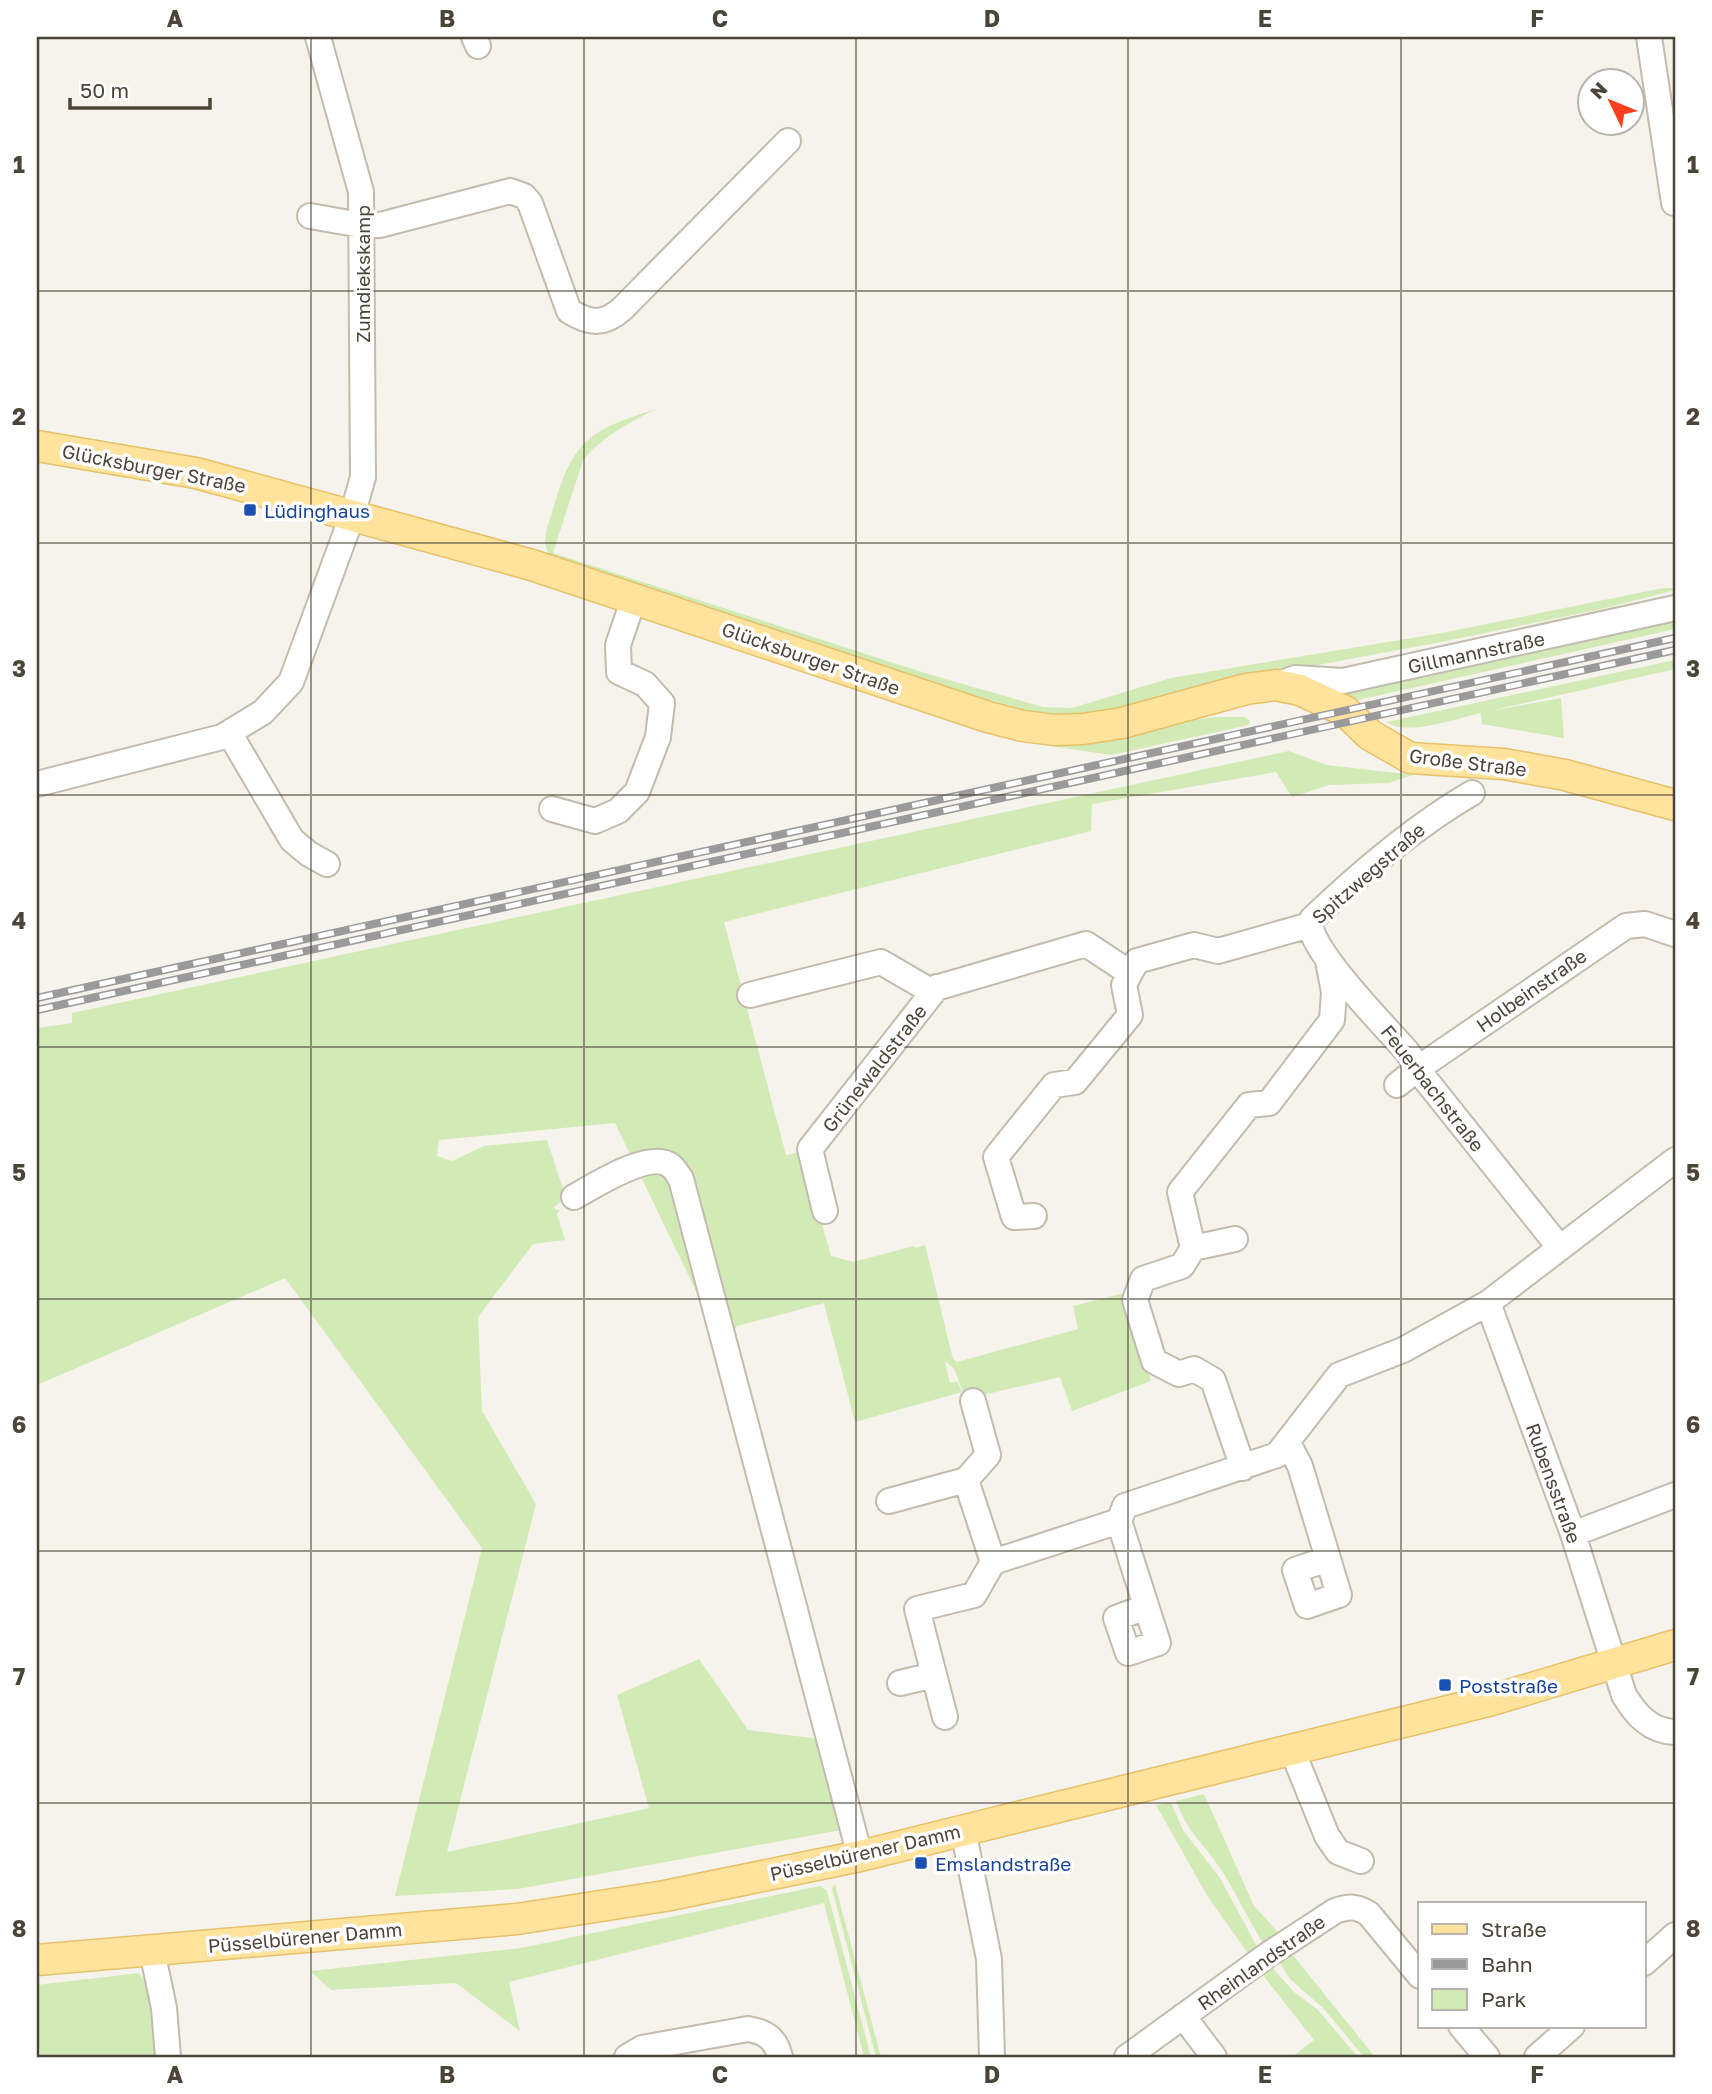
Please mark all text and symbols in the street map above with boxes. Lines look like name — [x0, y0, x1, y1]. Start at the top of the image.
text: A — [167, 4, 184, 32]
text: B — [439, 4, 455, 32]
text: C — [712, 4, 728, 32]
text: D — [984, 4, 1000, 32]
text: E — [1258, 4, 1272, 32]
text: F — [1530, 4, 1544, 32]
scale bar — [70, 66, 210, 110]
north arrow — [1576, 66, 1646, 136]
text: 50 m — [80, 77, 129, 103]
text: N — [1585, 77, 1612, 103]
text: 1 — [13, 150, 25, 178]
text: 1 — [1687, 150, 1699, 178]
street label: Zumdiekskamp — [351, 205, 374, 343]
text: 2 — [12, 402, 26, 430]
text: 2 — [1686, 402, 1700, 430]
street label: Glücksburger Straße — [60, 439, 248, 497]
place label: Lüdinghaus — [264, 499, 370, 522]
marker: Lüdinghaus — [242, 502, 258, 518]
street label: Glücksburger Straße — [719, 617, 903, 699]
street label: Gillmannstraße — [1406, 626, 1546, 678]
text: 3 — [12, 654, 26, 682]
text: 3 — [1686, 654, 1700, 682]
street label: Große Straße — [1408, 743, 1528, 781]
street label: Spitzwegstraße — [1307, 818, 1429, 928]
text: 4 — [12, 906, 26, 934]
text: 4 — [1686, 906, 1700, 934]
street label: Holbeinstraße — [1472, 944, 1590, 1036]
street label: Grünewaldstraße — [817, 1000, 931, 1136]
street label: Feuerbachstraße — [1376, 1020, 1490, 1156]
text: 5 — [12, 1158, 26, 1186]
text: 5 — [1686, 1158, 1700, 1186]
text: 6 — [12, 1410, 26, 1438]
text: 6 — [1686, 1410, 1700, 1438]
street label: Rubensstraße — [1522, 1420, 1586, 1546]
text: 7 — [13, 1662, 25, 1690]
text: 7 — [1687, 1662, 1699, 1690]
place label: Poststraße — [1459, 1674, 1558, 1697]
marker: Poststraße — [1437, 1677, 1453, 1693]
street label: Püsselbürener Damm — [767, 1819, 963, 1885]
place label: Emslandstraße — [935, 1852, 1071, 1875]
marker: Emslandstraße — [913, 1855, 929, 1871]
legend — [1418, 1902, 1646, 2028]
street label: Rheinlandstraße — [1193, 1909, 1329, 2015]
text: 8 — [12, 1914, 26, 1942]
text: 8 — [1686, 1914, 1700, 1942]
text: Straße — [1481, 1916, 1547, 1942]
street label: Püsselbürener Damm — [207, 1917, 403, 1957]
text: Bahn — [1481, 1951, 1533, 1977]
text: Park — [1481, 1986, 1527, 2012]
text: A — [167, 2060, 184, 2088]
text: B — [439, 2060, 455, 2088]
text: C — [712, 2060, 728, 2088]
text: D — [984, 2060, 1000, 2088]
text: E — [1258, 2060, 1272, 2088]
text: F — [1530, 2060, 1544, 2088]

